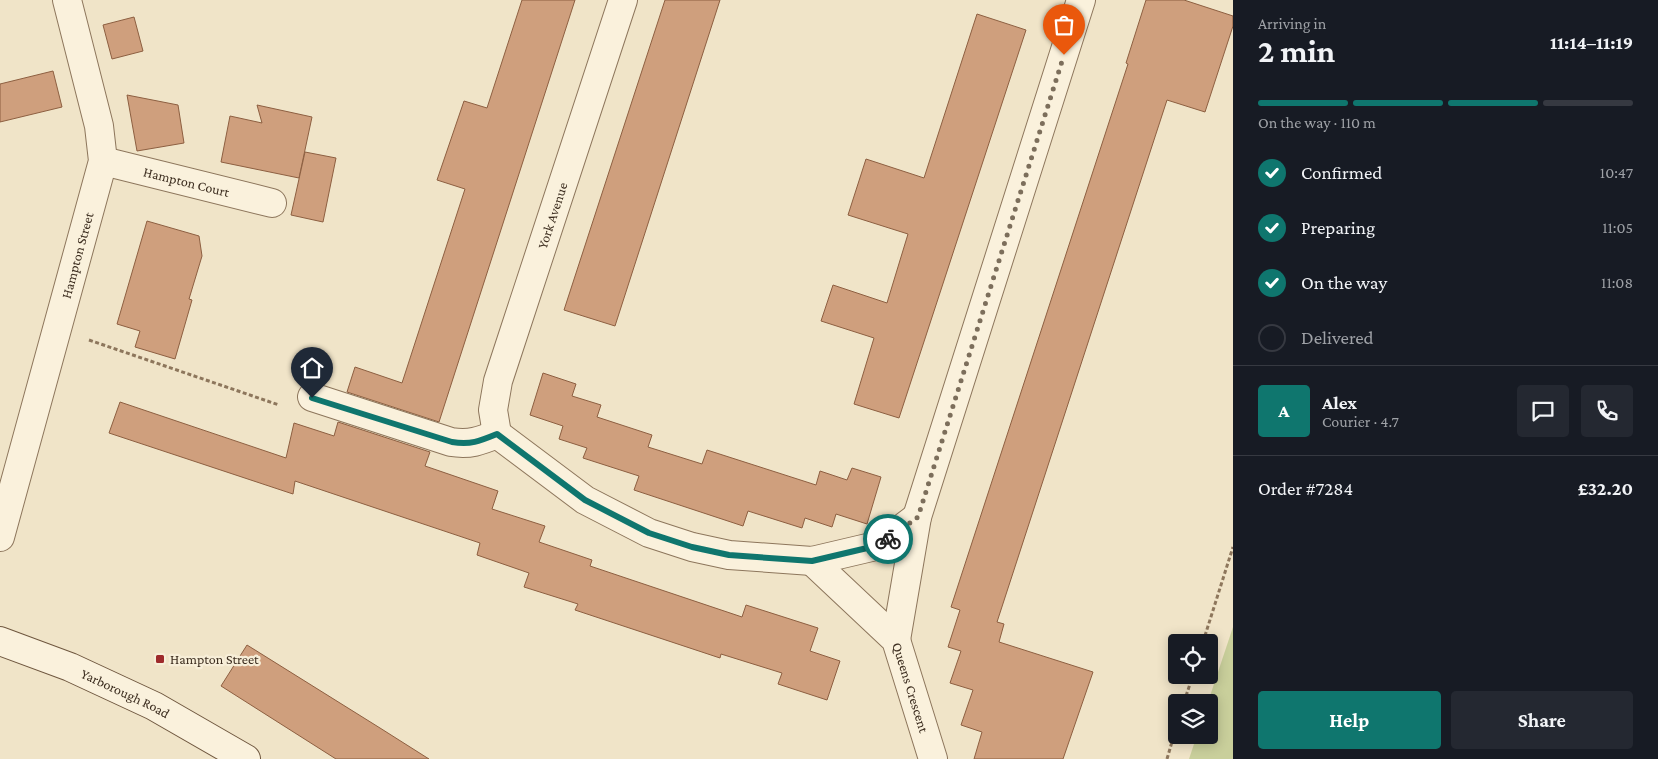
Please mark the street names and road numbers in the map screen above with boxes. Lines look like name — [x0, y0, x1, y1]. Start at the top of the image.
street label: Hampton Court — [142, 163, 232, 200]
street label: York Avenue — [534, 180, 571, 251]
street label: Hampton Street — [58, 210, 97, 300]
street label: Queens Crescent — [889, 640, 932, 735]
street label: Yarborough Road — [78, 665, 173, 722]

